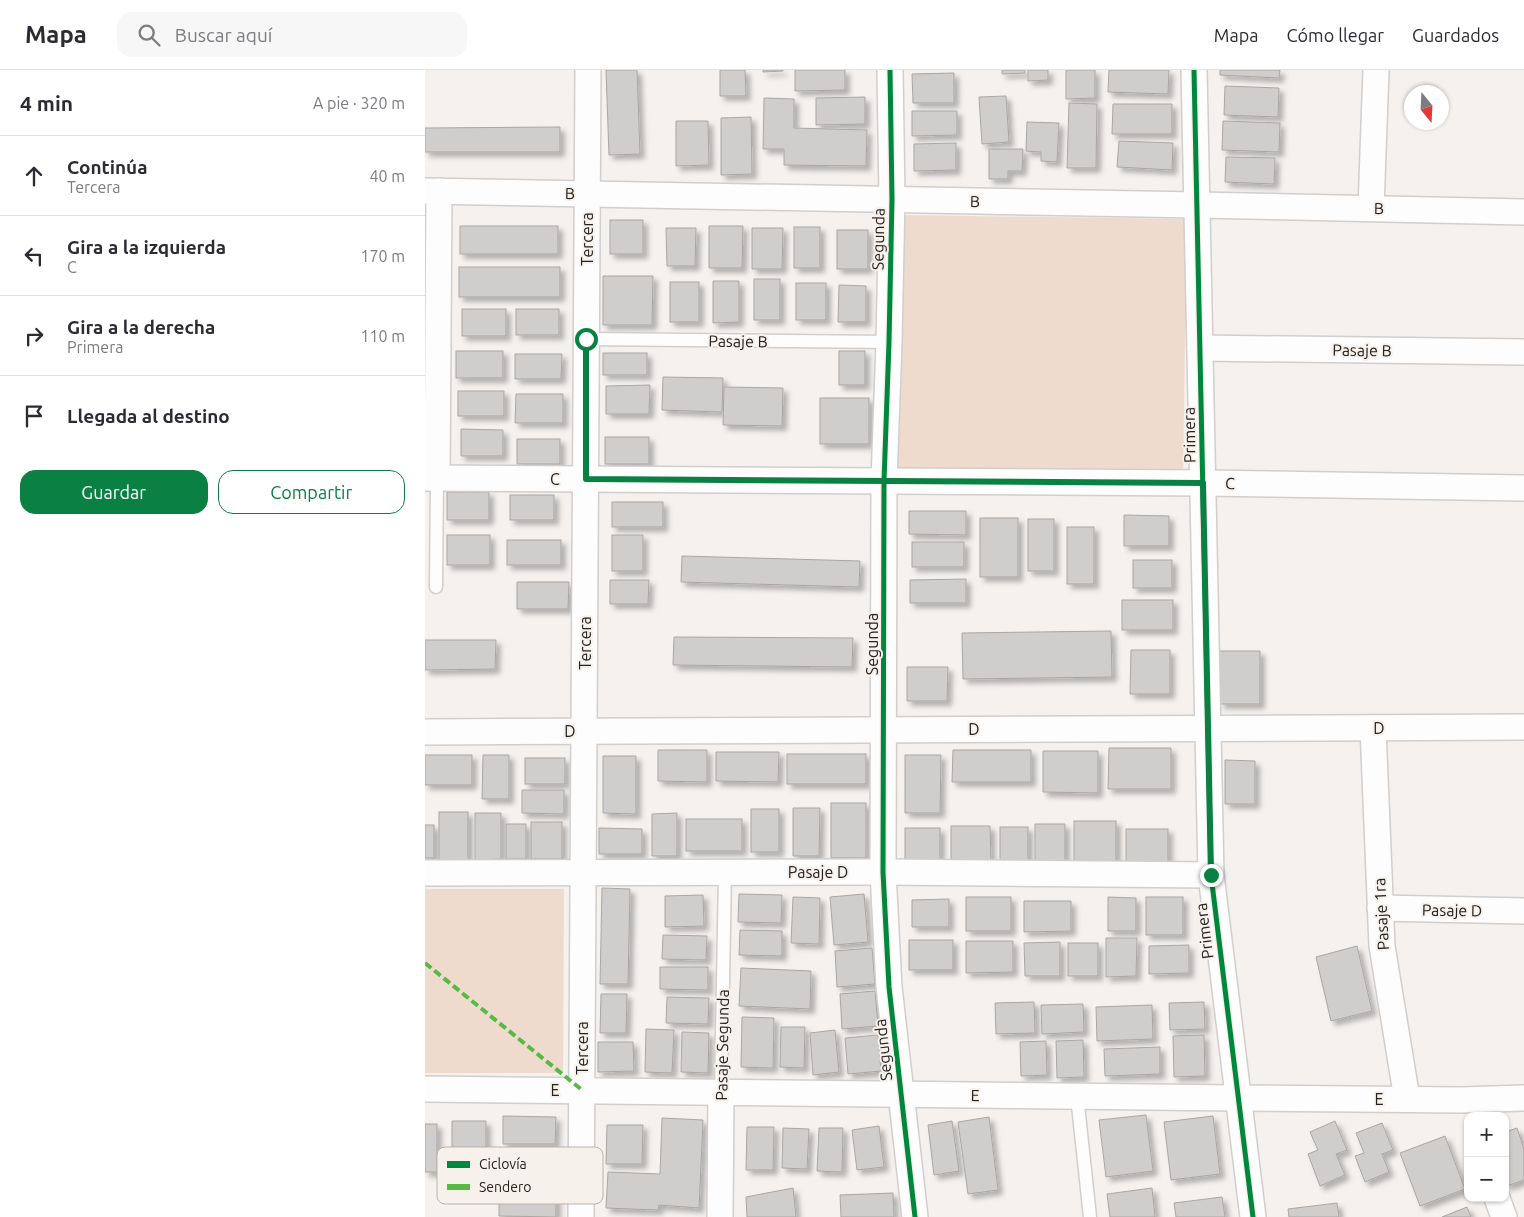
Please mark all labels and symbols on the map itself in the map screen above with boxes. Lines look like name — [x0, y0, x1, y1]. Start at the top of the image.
north arrow — [1404, 85, 1449, 130]
street label: B — [565, 184, 575, 202]
street label: B — [970, 192, 980, 210]
street label: B — [1374, 199, 1384, 217]
street label: Segunda — [868, 208, 888, 270]
street label: Tercera — [578, 212, 596, 266]
route start — [575, 328, 598, 351]
street label: Pasaje B — [708, 331, 768, 351]
street label: Pasaje B — [1332, 340, 1392, 360]
street label: Primera — [1180, 407, 1198, 463]
street label: C — [550, 470, 560, 488]
street label: C — [1225, 474, 1235, 492]
street label: Segunda — [863, 613, 881, 675]
street label: Tercera — [576, 616, 594, 670]
street label: D — [1373, 719, 1385, 737]
street label: D — [968, 720, 980, 738]
street label: D — [564, 722, 576, 740]
street label: Pasaje D — [788, 863, 848, 881]
route end — [1200, 864, 1223, 887]
street label: Pasaje 1ra — [1370, 877, 1392, 951]
street label: Pasaje D — [1422, 900, 1482, 920]
street label: Primera — [1192, 902, 1216, 960]
street label: Pasaje Segunda — [712, 989, 732, 1101]
street label: Segunda — [871, 1018, 895, 1082]
street label: Tercera — [573, 1021, 591, 1075]
street label: E — [551, 1081, 560, 1099]
street label: E — [970, 1086, 980, 1104]
street label: E — [1375, 1090, 1384, 1108]
legend — [437, 1147, 603, 1204]
text: Ciclovía — [479, 1156, 527, 1172]
text: Sendero — [479, 1179, 531, 1195]

